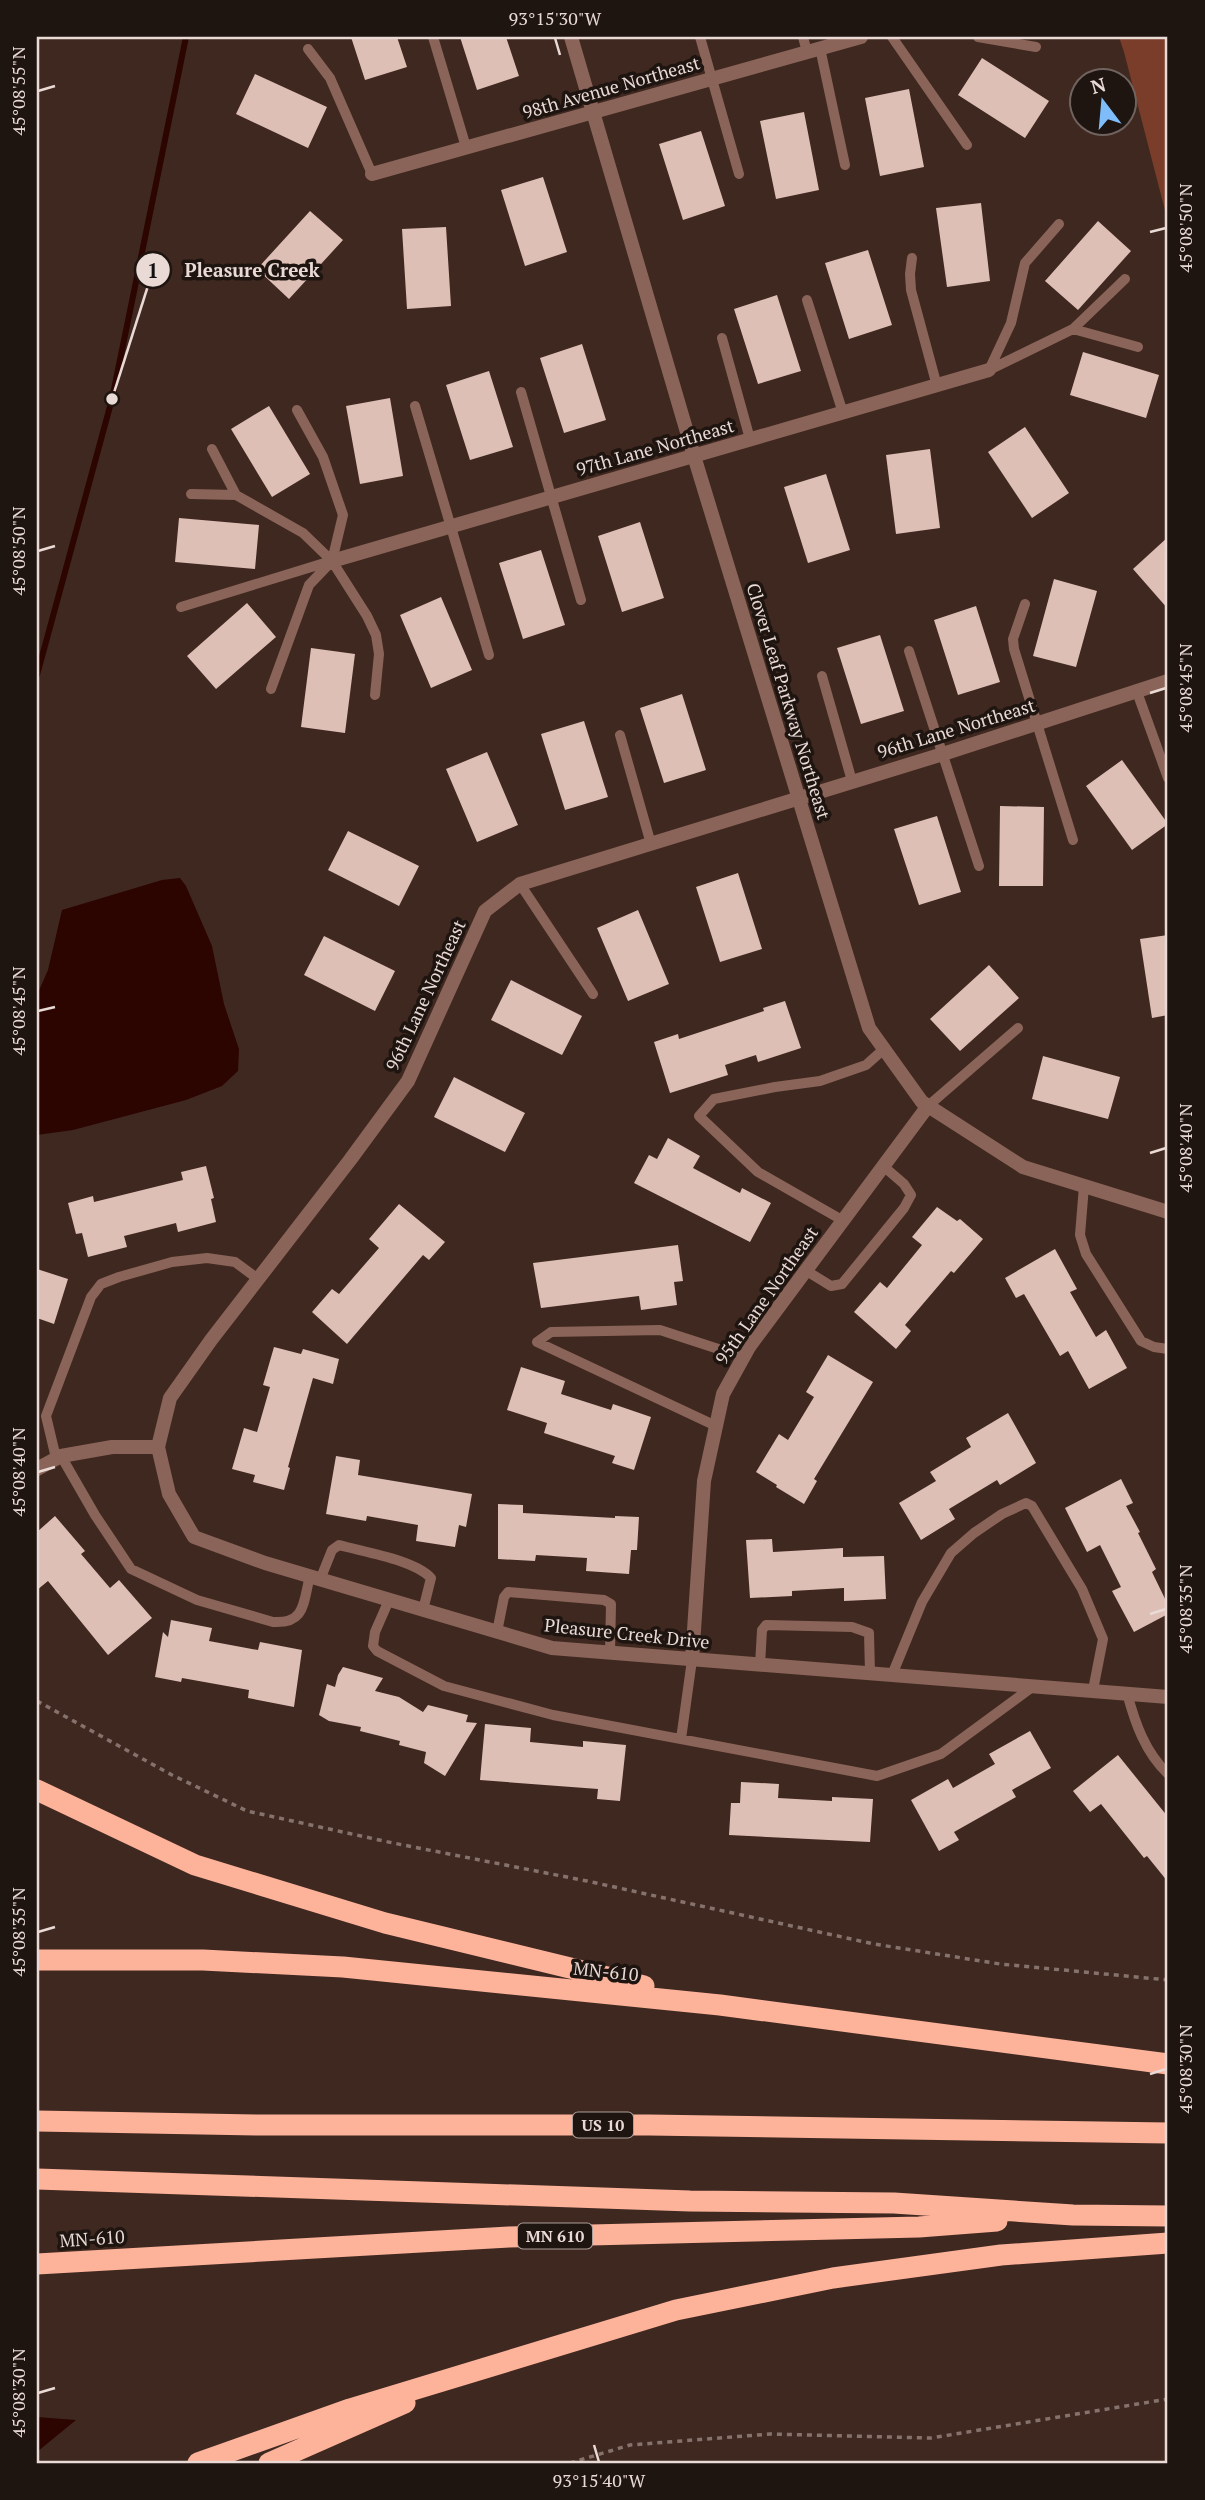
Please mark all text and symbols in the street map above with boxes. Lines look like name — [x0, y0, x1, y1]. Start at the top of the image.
text: 93°15'30"W — [509, 6, 602, 30]
text: 45°08'55"N — [6, 46, 30, 136]
street label: 98th Avenue Northeast — [519, 50, 703, 124]
north arrow — [1068, 66, 1138, 136]
text: N — [1088, 71, 1109, 99]
text: 45°08'50"N — [1173, 183, 1197, 273]
callout: Pleasure Creek — [135, 250, 333, 290]
text: 1 — [147, 256, 159, 284]
text: Pleasure Creek — [184, 257, 321, 282]
street label: 97th Lane Northeast — [573, 413, 737, 481]
text: 45°08'50"N — [6, 506, 30, 596]
street label: Clover Leaf Parkway Northeast — [742, 580, 837, 822]
text: 45°08'45"N — [1173, 643, 1197, 733]
street label: 96th Lane Northeast — [874, 692, 1038, 763]
street label: 96th Lane Northeast — [380, 915, 471, 1074]
text: 45°08'45"N — [6, 966, 30, 1056]
text: 45°08'40"N — [1173, 1103, 1197, 1193]
street label: 95th Lane Northeast — [709, 1221, 823, 1369]
text: 45°08'40"N — [6, 1427, 30, 1517]
text: 45°08'35"N — [1173, 1564, 1197, 1654]
street label: Pleasure Creek Drive — [543, 1612, 711, 1654]
text: 45°08'35"N — [6, 1887, 30, 1977]
street label: MN-610 — [572, 1956, 640, 1986]
text: 45°08'30"N — [1173, 2024, 1197, 2114]
road number: US 10 — [573, 2112, 633, 2138]
street label: MN-610 — [59, 2224, 125, 2252]
road number: MN 610 — [518, 2224, 592, 2248]
text: 45°08'30"N — [6, 2348, 30, 2438]
text: 93°15'40"W — [553, 2468, 646, 2492]

